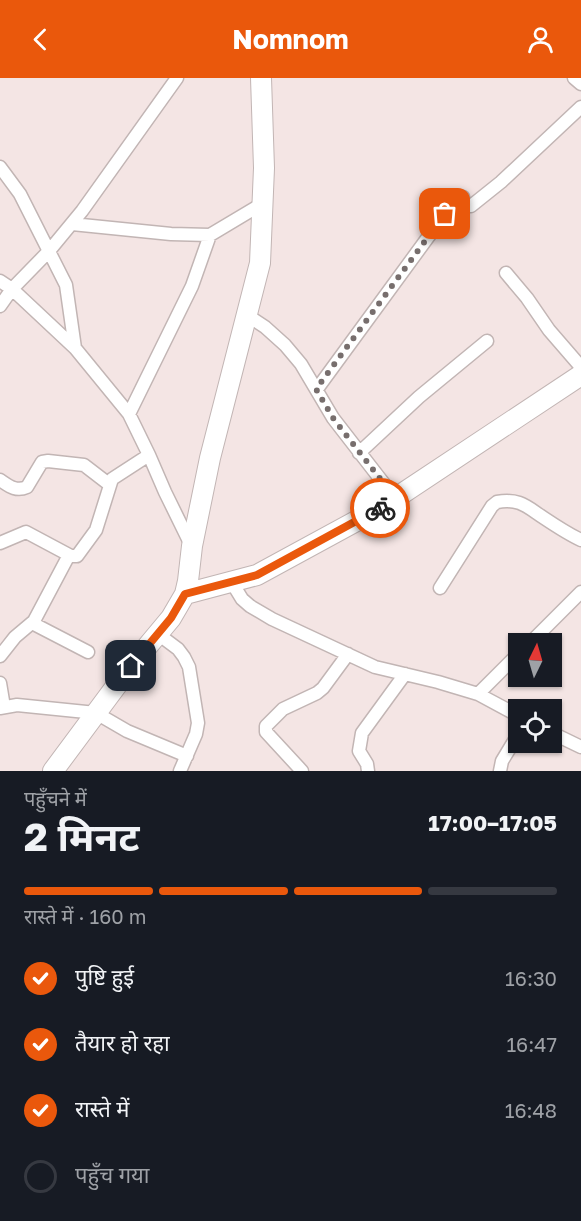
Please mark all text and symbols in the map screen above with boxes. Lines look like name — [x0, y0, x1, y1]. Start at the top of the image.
icon: back — [24, 23, 57, 56]
text: Nomnom — [232, 23, 349, 55]
icon: person — [524, 23, 557, 56]
pin — [419, 188, 470, 239]
icon: bag — [428, 197, 461, 230]
courier — [350, 478, 410, 538]
icon: bike — [364, 492, 397, 525]
north arrow — [508, 633, 562, 687]
map controls — [508, 633, 562, 753]
pin — [105, 640, 156, 691]
icon: home — [114, 649, 147, 682]
button: locate — [508, 699, 562, 753]
text: पहुँचने में — [24, 786, 87, 810]
text: 17:00–17:05 — [428, 809, 557, 836]
text: 2 मिनट — [24, 813, 139, 860]
text: रास्ते में · 160 m — [24, 904, 146, 928]
icon: check — [24, 962, 57, 995]
text: पुष्टि हुई — [75, 963, 134, 990]
text: 16:30 — [505, 966, 557, 990]
icon: check — [24, 1028, 57, 1061]
text: तैयार हो रहा — [75, 1029, 170, 1056]
text: 16:47 — [506, 1032, 557, 1056]
icon: check — [24, 1094, 57, 1127]
text: रास्ते में — [75, 1095, 129, 1122]
text: 16:48 — [505, 1098, 557, 1122]
text: पहुँच गया — [75, 1161, 150, 1188]

